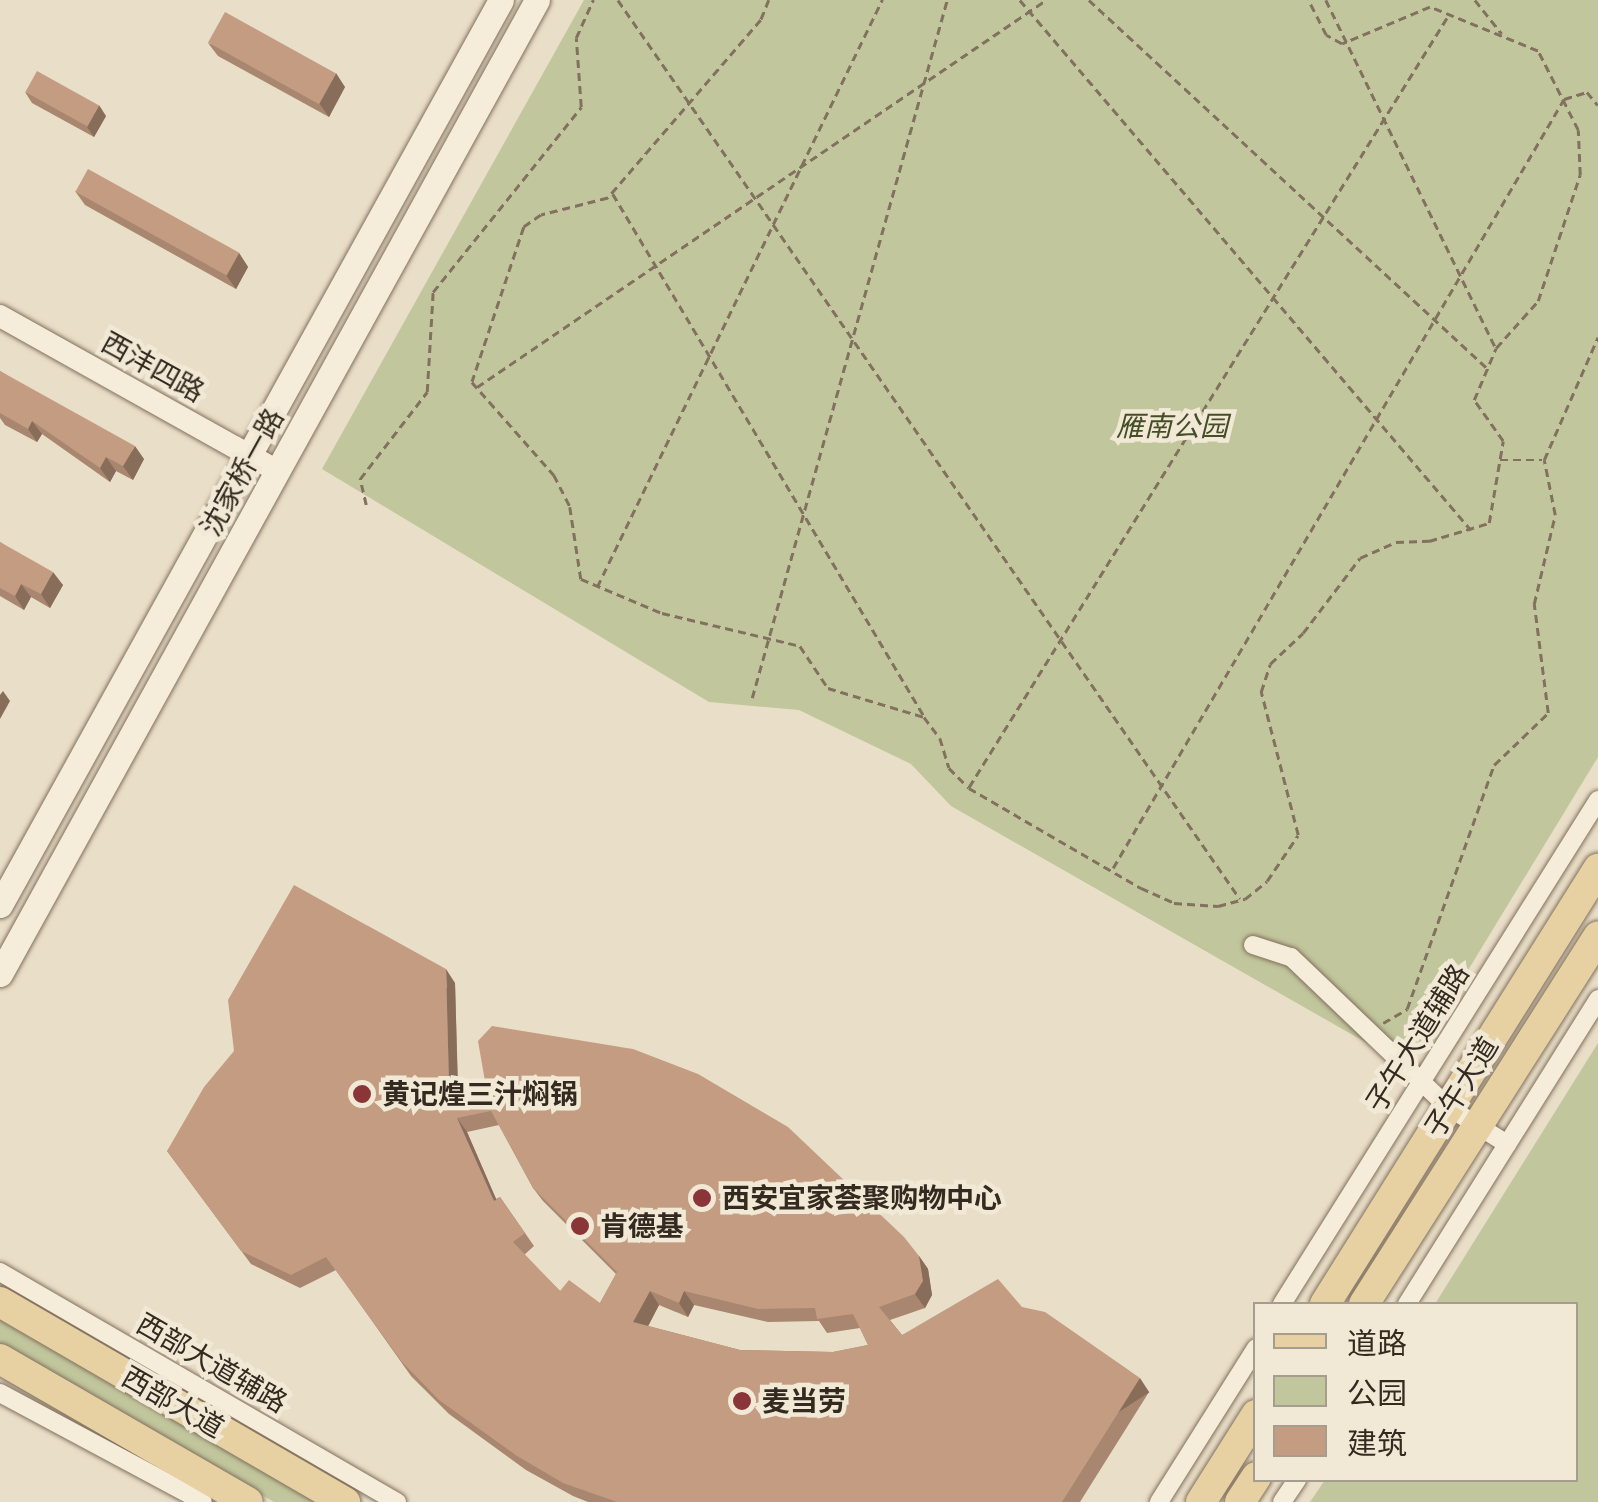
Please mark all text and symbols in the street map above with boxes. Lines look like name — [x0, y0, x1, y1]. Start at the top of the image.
street label: 西沣四路 — [96, 325, 210, 409]
street label: 沈家桥一路 — [193, 403, 291, 541]
park label: 雁南公园 — [1116, 409, 1228, 443]
street label: 子午大道辅路 — [1358, 958, 1476, 1118]
street label: 子午大道 — [1417, 1031, 1505, 1143]
place label: 黄记煌三汁焖锅 — [382, 1077, 578, 1111]
marker: 黄记煌三汁焖锅 — [351, 1083, 373, 1105]
place label: 西安宜家荟聚购物中心 — [722, 1181, 1002, 1215]
marker: 西安宜家荟聚购物中心 — [691, 1187, 713, 1209]
place label: 肯德基 — [600, 1209, 684, 1243]
marker: 肯德基 — [569, 1215, 591, 1237]
legend — [1253, 1302, 1578, 1482]
street label: 西部大道辅路 — [131, 1306, 293, 1420]
text: 道路 — [1347, 1323, 1407, 1362]
street label: 西部大道 — [116, 1359, 230, 1445]
text: 公园 — [1347, 1373, 1407, 1412]
place label: 麦当劳 — [762, 1384, 846, 1418]
marker: 麦当劳 — [731, 1390, 753, 1412]
text: 建筑 — [1347, 1423, 1407, 1462]

